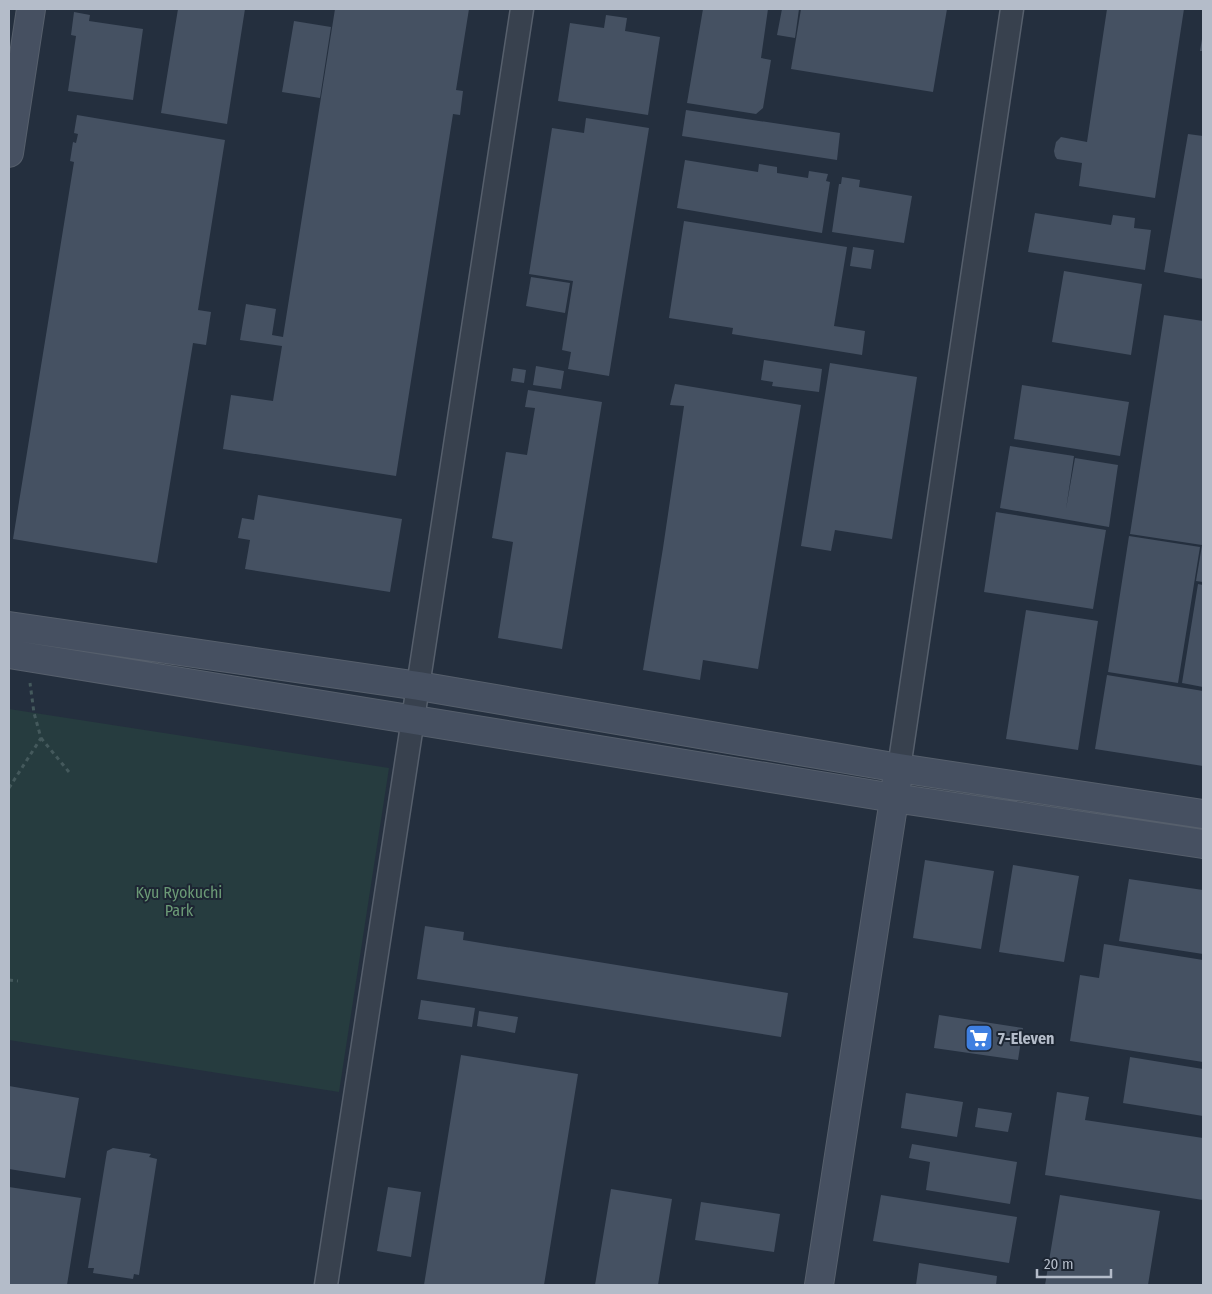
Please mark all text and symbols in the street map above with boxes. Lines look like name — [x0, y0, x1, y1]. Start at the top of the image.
park label: Kyu Ryokuchi Park — [136, 883, 222, 920]
supermarket icon: 7-Eleven — [964, 1023, 994, 1053]
place label: 7-Eleven — [998, 1029, 1054, 1048]
scale bar — [1037, 1246, 1111, 1278]
text: 20 m — [1044, 1255, 1074, 1273]

